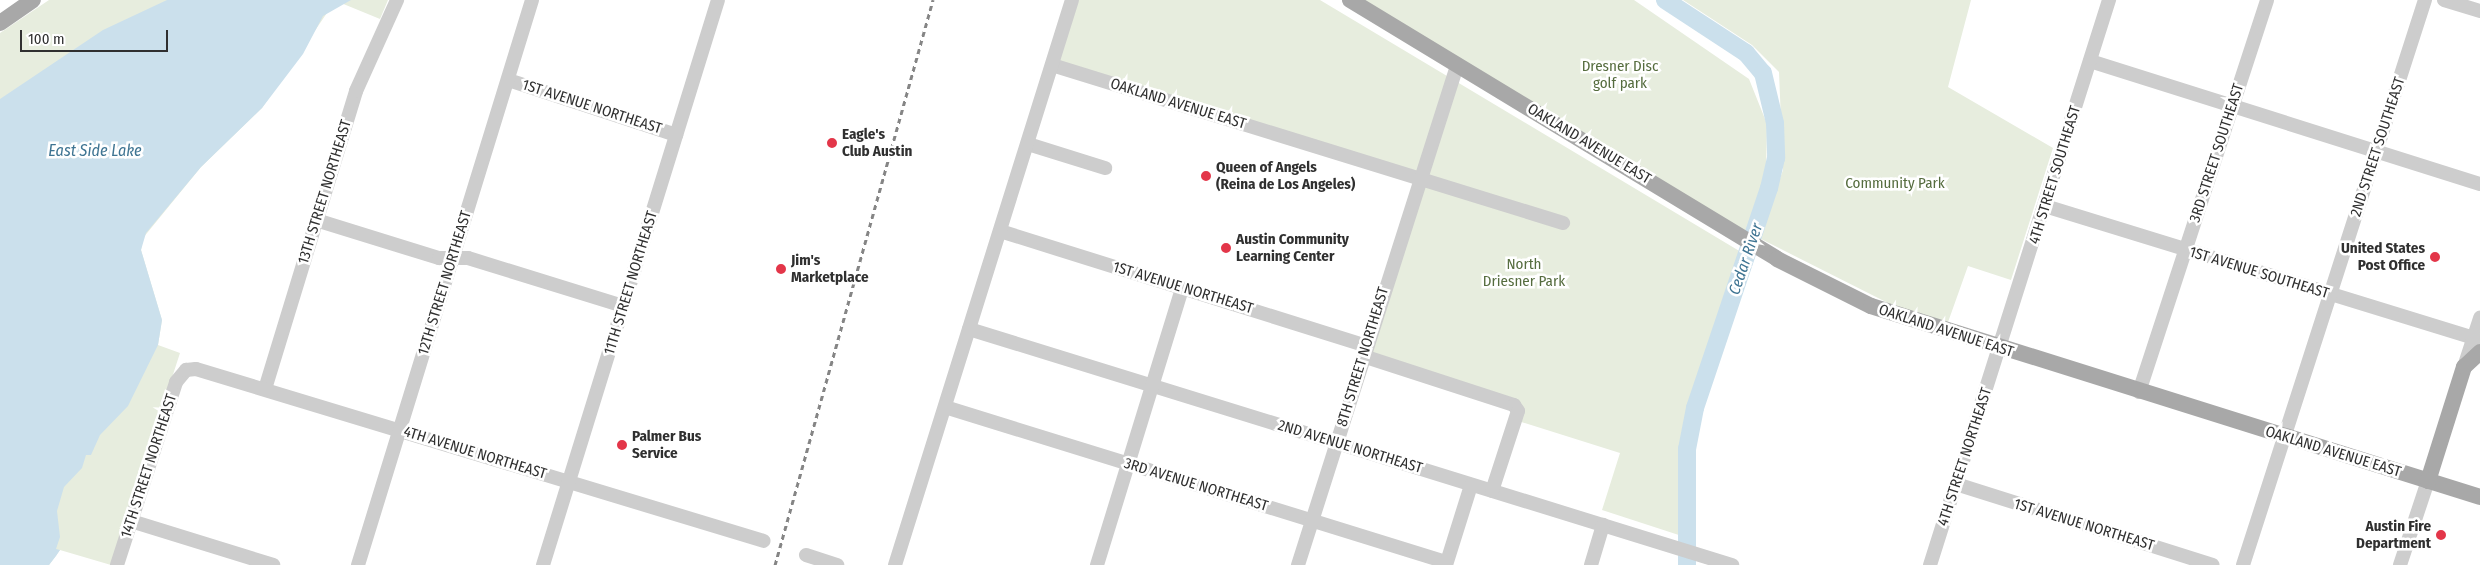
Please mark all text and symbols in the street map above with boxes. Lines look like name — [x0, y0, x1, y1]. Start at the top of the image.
scale bar — [22, 20, 170, 52]
text: 100 m — [28, 30, 65, 48]
park label: Dresner Disc golf park — [1582, 57, 1658, 92]
street label: OAKLAND AVENUE EAST — [1108, 75, 1248, 133]
street label: 2ND STREET SOUTHEAST — [2347, 75, 2409, 219]
street label: 1ST AVENUE NORTHEAST — [520, 76, 664, 138]
street label: 3RD STREET SOUTHEAST — [2186, 81, 2248, 225]
street label: OAKLAND AVENUE EAST — [1524, 100, 1654, 188]
street label: 4TH STREET SOUTHEAST — [2025, 104, 2085, 246]
street label: 13TH STREET NORTHEAST — [294, 118, 356, 266]
place label: Eagle's Club Austin — [842, 125, 912, 160]
marker: Eagle's Club Austin — [826, 137, 838, 149]
water label: East Side Lake — [48, 141, 142, 161]
place label: Queen of Angels (Reina de Los Angeles) — [1216, 158, 1355, 193]
marker: Queen of Angels (Reina de Los Angeles) — [1200, 170, 1212, 182]
park label: Community Park — [1845, 175, 1945, 193]
street label: 12TH STREET NORTHEAST — [414, 209, 476, 357]
street label: 11TH STREET NORTHEAST — [601, 209, 661, 357]
water label: Cedar River — [1725, 221, 1767, 297]
place label: Austin Community Learning Center — [1236, 230, 1349, 265]
place label: United States Post Office — [2341, 239, 2425, 274]
marker: Austin Community Learning Center — [1220, 242, 1232, 254]
street label: 1ST AVENUE SOUTHEAST — [2187, 243, 2331, 303]
place label: Jim's Marketplace — [791, 251, 869, 286]
marker: United States Post Office — [2429, 251, 2441, 263]
park label: North Driesner Park — [1483, 255, 1565, 290]
street label: 1ST AVENUE NORTHEAST — [1111, 258, 1255, 318]
marker: Jim's Marketplace — [775, 263, 787, 275]
street label: 8TH STREET NORTHEAST — [1333, 285, 1393, 429]
street label: OAKLAND AVENUE EAST — [1876, 301, 2016, 361]
street label: 4TH STREET NORTHEAST — [1934, 386, 1996, 528]
street label: 14TH STREET NORTHEAST — [117, 392, 181, 540]
street label: 2ND AVENUE NORTHEAST — [1276, 416, 1424, 478]
street label: 4TH AVENUE NORTHEAST — [401, 423, 549, 483]
street label: OAKLAND AVENUE EAST — [2263, 423, 2403, 481]
place label: Palmer Bus Service — [632, 427, 701, 462]
marker: Palmer Bus Service — [616, 439, 628, 451]
street label: 3RD AVENUE NORTHEAST — [1122, 455, 1270, 515]
street label: 1ST AVENUE NORTHEAST — [2012, 495, 2156, 555]
place label: Austin Fire Department — [2356, 517, 2431, 552]
marker: Austin Fire Department — [2435, 529, 2447, 541]

